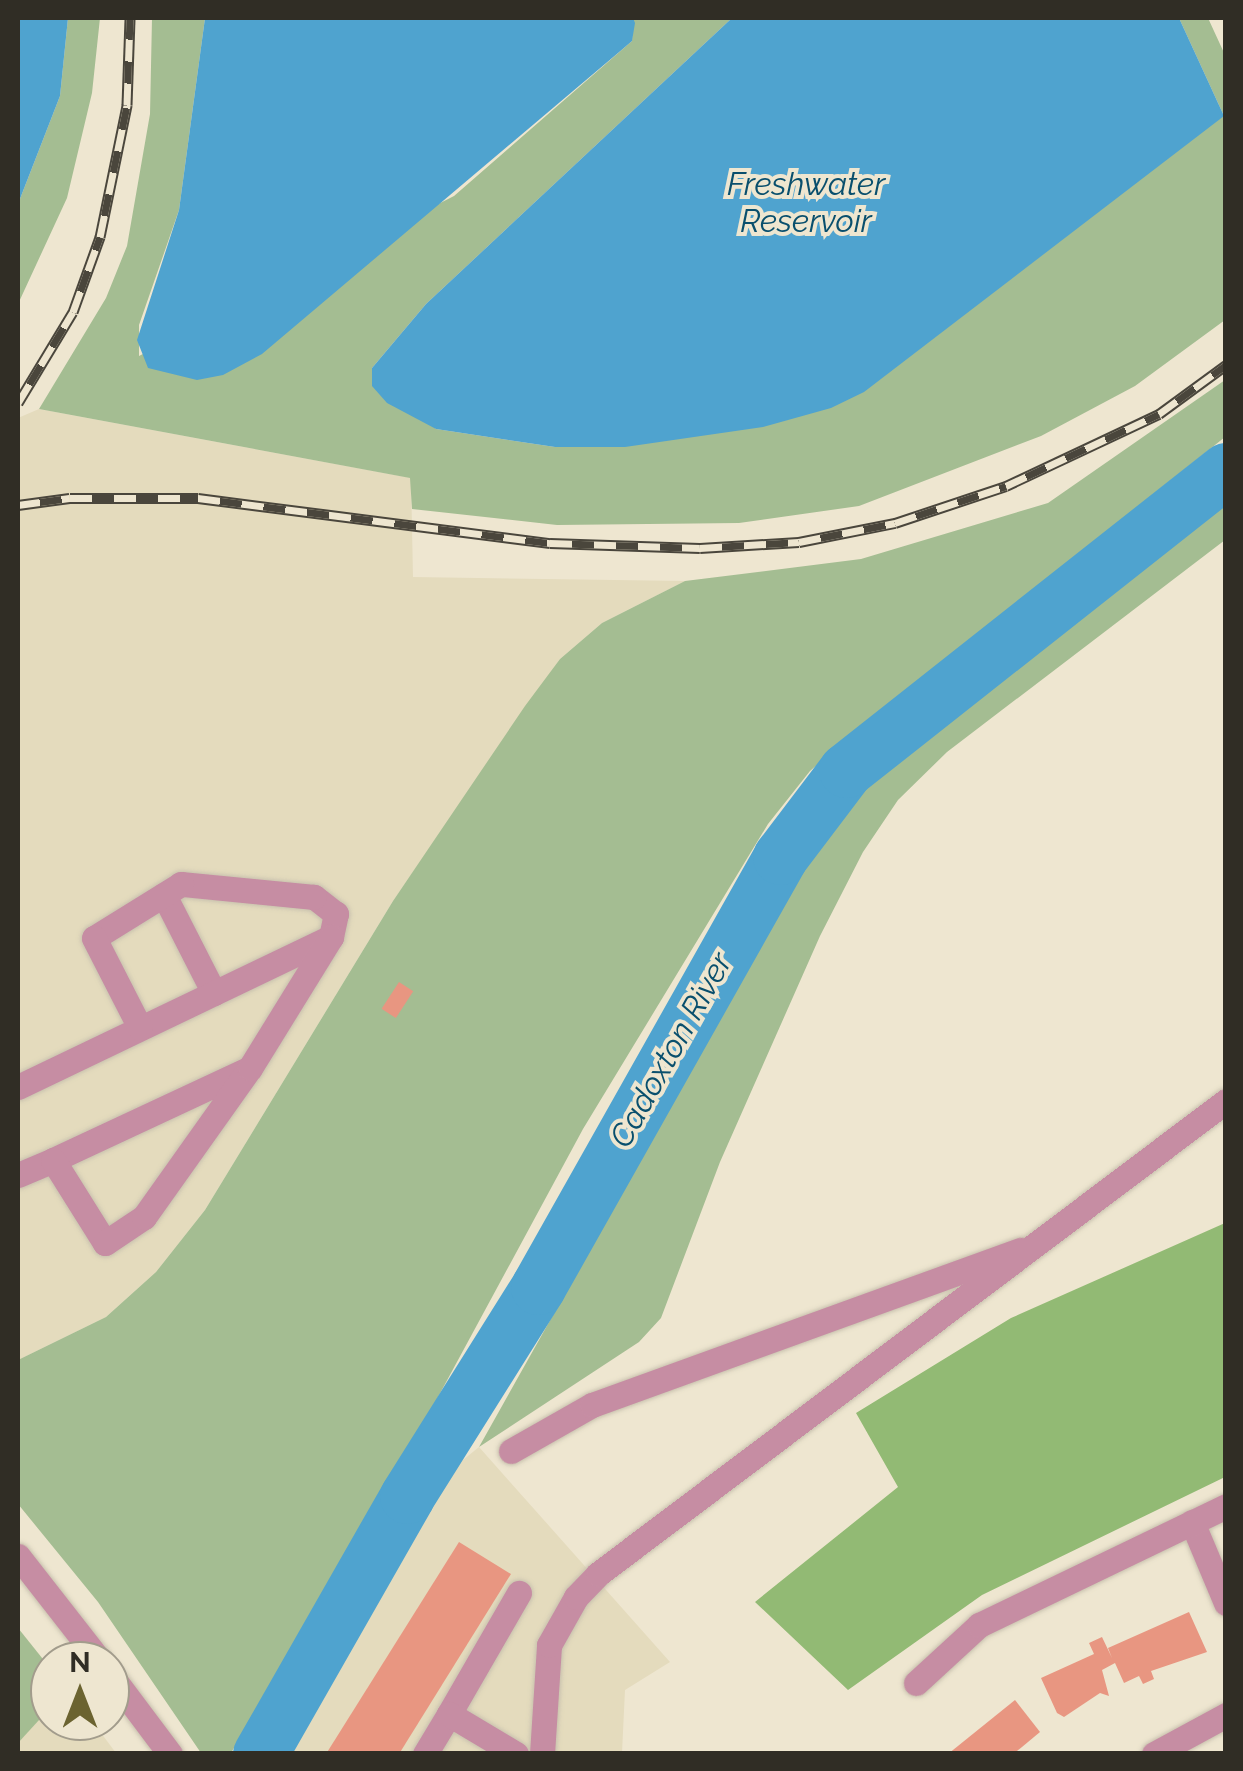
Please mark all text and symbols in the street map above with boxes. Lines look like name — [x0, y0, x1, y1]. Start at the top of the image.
water label: Freshwater Reservoir — [727, 166, 885, 241]
water label: Cadoxton River — [602, 946, 740, 1154]
north arrow — [30, 1641, 130, 1741]
text: N — [69, 1646, 91, 1679]

